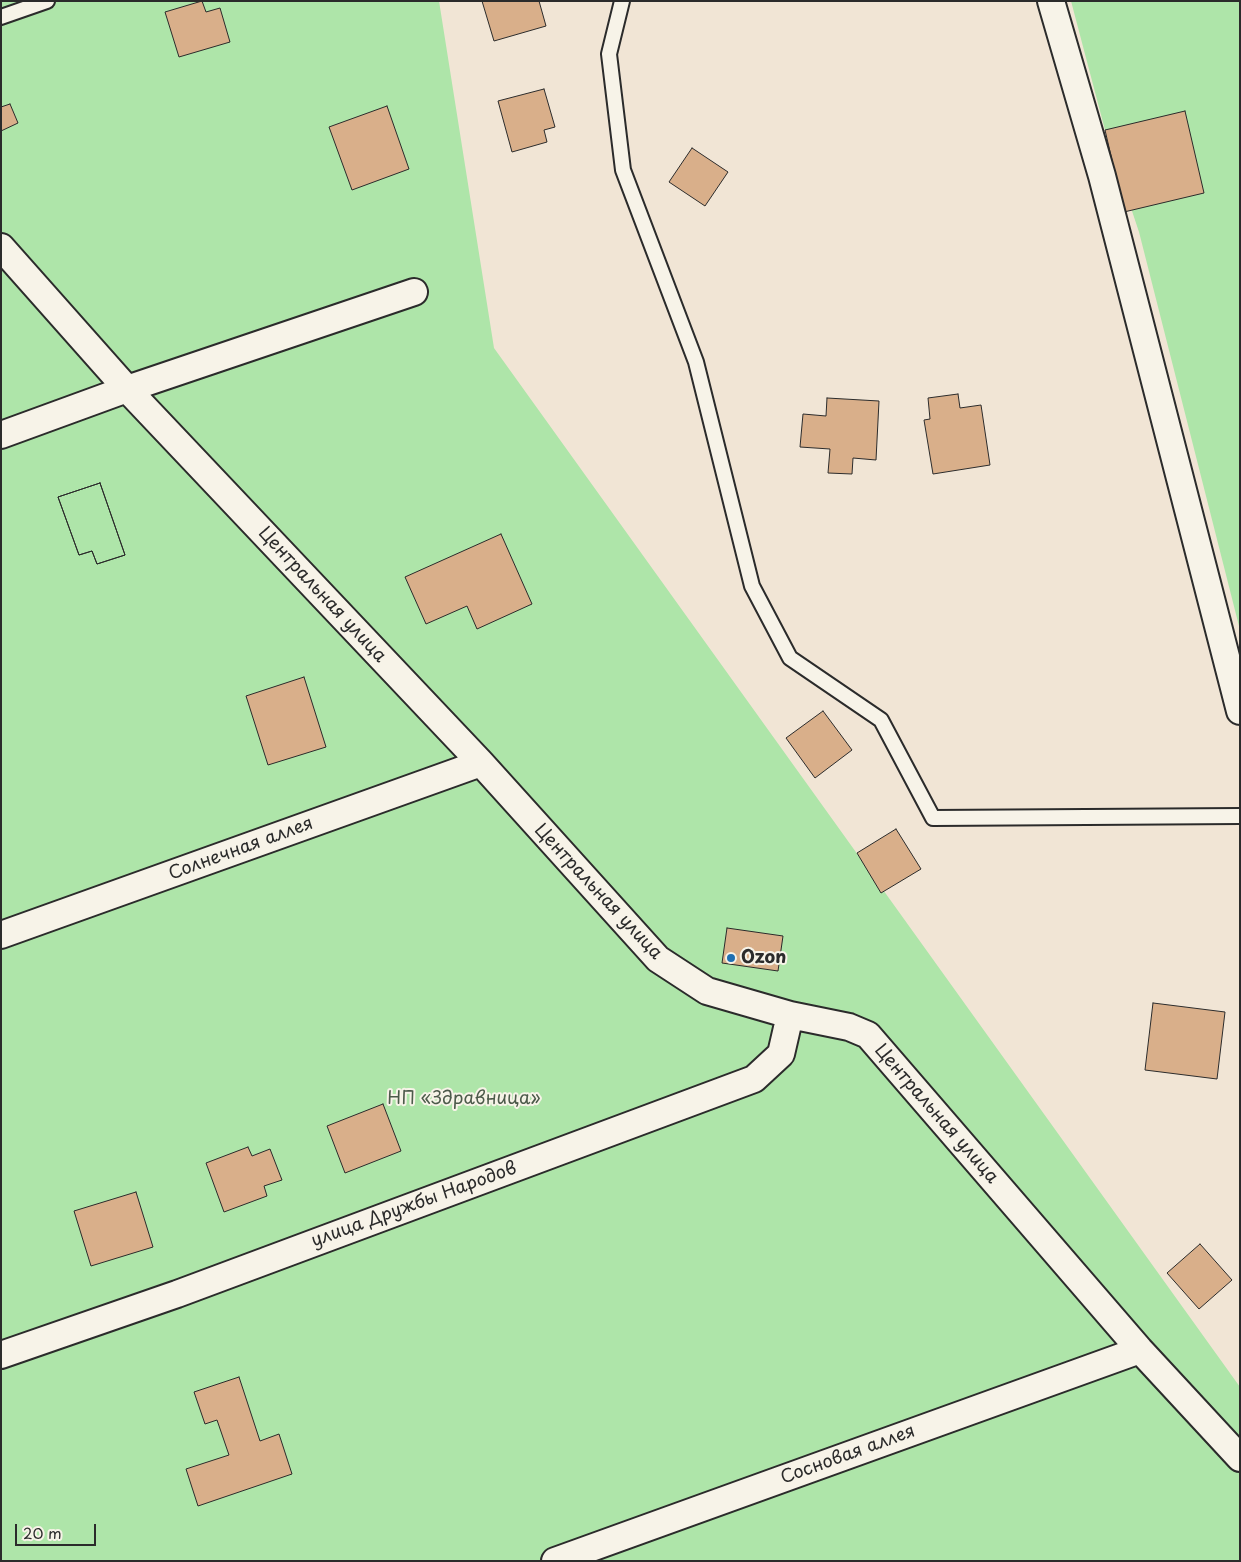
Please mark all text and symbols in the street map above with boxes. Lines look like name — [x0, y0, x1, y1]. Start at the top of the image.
street label: Центральная улица — [254, 523, 390, 667]
street label: Солнечная аллея — [166, 813, 316, 885]
street label: Центральная улица — [530, 820, 666, 964]
place label: Ozon — [741, 947, 786, 969]
marker: Ozon — [725, 952, 737, 964]
street label: Центральная улица — [870, 1040, 1002, 1188]
park label: НП «Здравница» — [387, 1088, 541, 1110]
street label: улица Дружбы Народов — [308, 1158, 520, 1252]
street label: Сосновая аллея — [778, 1421, 918, 1489]
scale bar — [18, 1514, 99, 1546]
text: 20 m — [23, 1521, 62, 1544]

